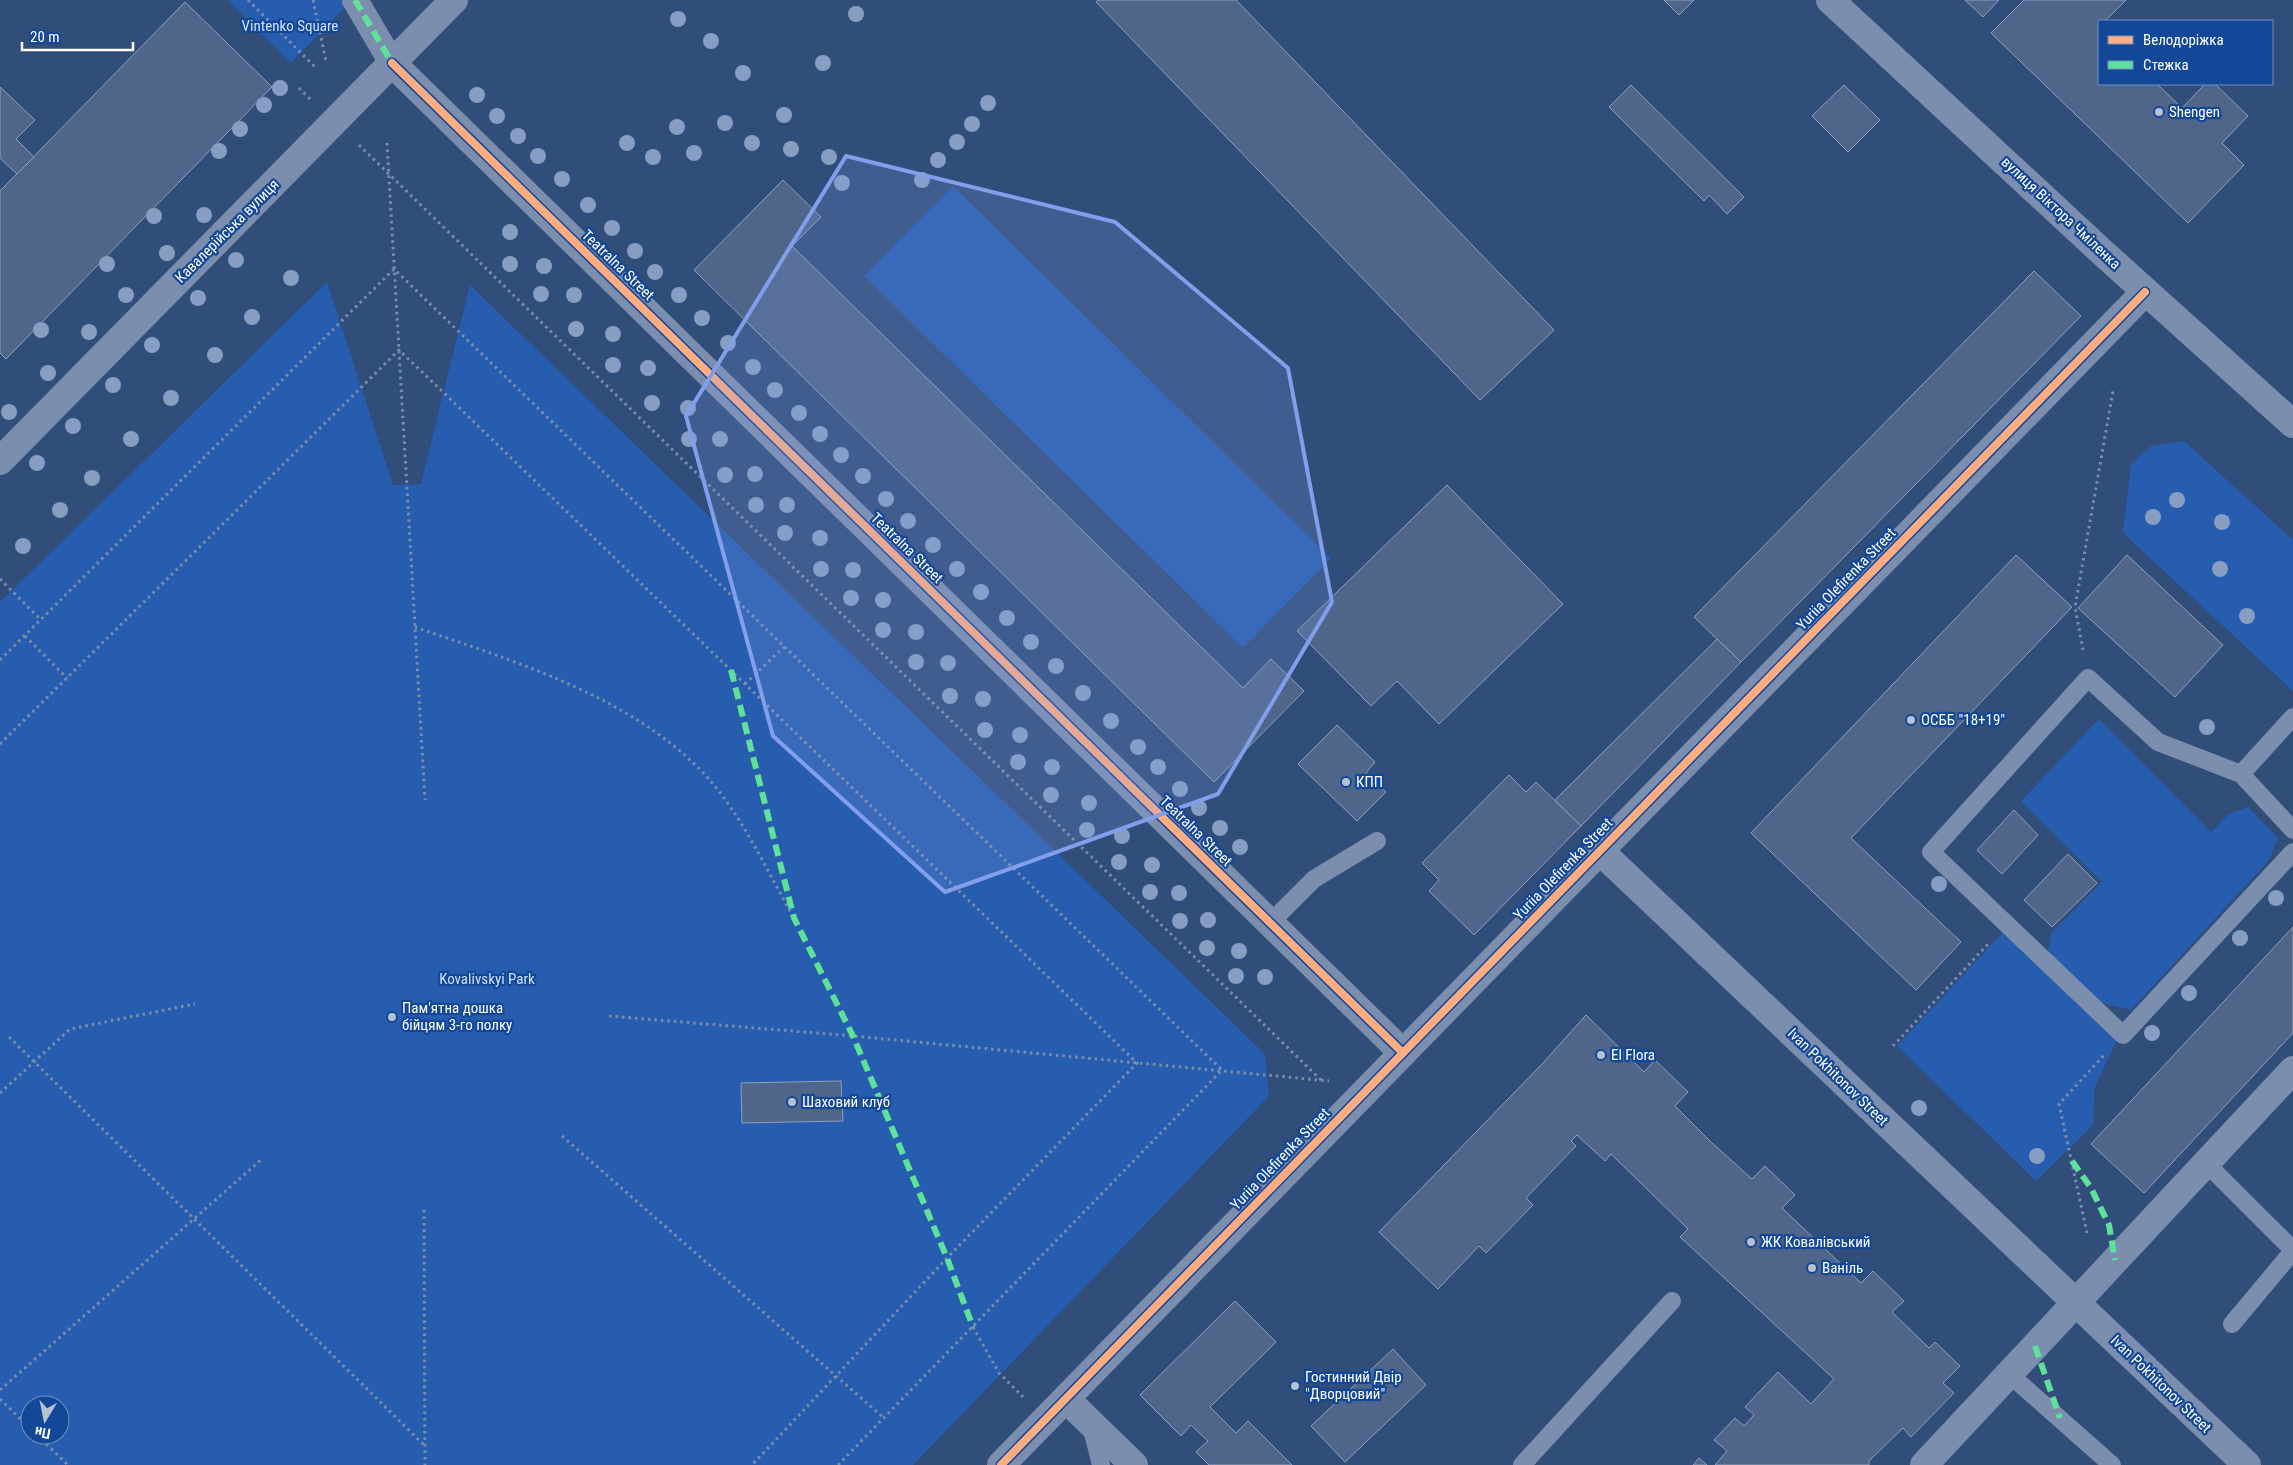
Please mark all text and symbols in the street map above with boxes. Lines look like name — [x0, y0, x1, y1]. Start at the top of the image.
park label: Vintenko Square — [242, 17, 338, 35]
scale bar — [22, 20, 134, 52]
legend — [2098, 20, 2273, 85]
text: 20 m — [30, 28, 60, 46]
text: Велодоріжка — [2143, 31, 2224, 49]
text: Стежка — [2143, 56, 2189, 74]
place label: Shengen — [2169, 103, 2220, 121]
marker: Shengen — [2153, 106, 2165, 118]
street label: вулиця Віктора Чміленка — [1998, 153, 2124, 273]
street label: Кавалерійська вулиця — [171, 175, 283, 287]
street label: Teatralna Street — [578, 226, 658, 304]
street label: Teatralna Street — [867, 509, 947, 587]
street label: Yuriia Olefirenka Street — [1793, 524, 1899, 634]
place label: ОСББ "18+19" — [1921, 711, 2005, 729]
marker: ОСББ "18+19" — [1905, 714, 1917, 726]
place label: КПП — [1356, 773, 1383, 791]
marker: КПП — [1340, 776, 1352, 788]
street label: Teatralna Street — [1156, 792, 1236, 870]
street label: Yuriia Olefirenka Street — [1510, 814, 1616, 924]
park label: Kovalivskyi Park — [439, 970, 535, 988]
place label: Пам'ятна дошка бійцям 3-го полку — [402, 999, 512, 1034]
marker: Пам'ятна дошка бійцям 3-го полку — [386, 1011, 398, 1023]
street label: Ivan Pokhitonov Street — [1784, 1024, 1892, 1130]
place label: El Flora — [1611, 1046, 1655, 1064]
marker: El Flora — [1595, 1049, 1607, 1061]
place label: Шаховий клуб — [802, 1093, 890, 1111]
marker: Шаховий клуб — [786, 1096, 798, 1108]
street label: Yuriia Olefirenka Street — [1227, 1104, 1333, 1214]
place label: ЖК Ковалівський — [1761, 1233, 1870, 1251]
marker: ЖК Ковалівський — [1745, 1236, 1757, 1248]
place label: Ваніль — [1822, 1259, 1863, 1277]
marker: Ваніль — [1806, 1262, 1818, 1274]
street label: Ivan Pokhitonov Street — [2107, 1331, 2215, 1437]
place label: Гостинний Двір "Дворцовий" — [1305, 1368, 1402, 1403]
marker: Гостинний Двір "Дворцовий" — [1289, 1380, 1301, 1392]
north arrow — [20, 1395, 70, 1445]
text: Пн — [34, 1424, 52, 1442]

